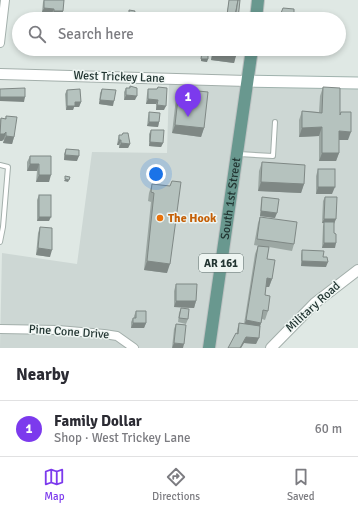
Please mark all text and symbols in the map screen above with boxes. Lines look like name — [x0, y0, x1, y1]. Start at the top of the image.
search box — [12, 12, 346, 56]
icon: search — [26, 23, 48, 45]
text: Search here — [58, 25, 134, 43]
street label: West Trickey Lane — [73, 68, 165, 86]
pin: 1 — [175, 84, 201, 117]
street label: South 1st Street — [217, 156, 244, 241]
your location — [146, 164, 166, 184]
place label: The Hook — [168, 211, 217, 226]
marker: The Hook — [155, 213, 165, 223]
road number: AR 161 — [199, 254, 243, 272]
street label: Military Road — [283, 278, 343, 336]
street label: Pine Cone Drive — [28, 322, 110, 342]
text: Nearby — [16, 364, 69, 385]
text: Family Dollar — [54, 412, 142, 430]
text: 1 — [25, 421, 33, 437]
text: 60 m — [315, 421, 342, 437]
text: Shop · West Trickey Lane — [54, 430, 191, 446]
tab: Map — [43, 466, 65, 503]
tab: Directions — [152, 466, 200, 503]
tab: Saved — [287, 466, 315, 503]

